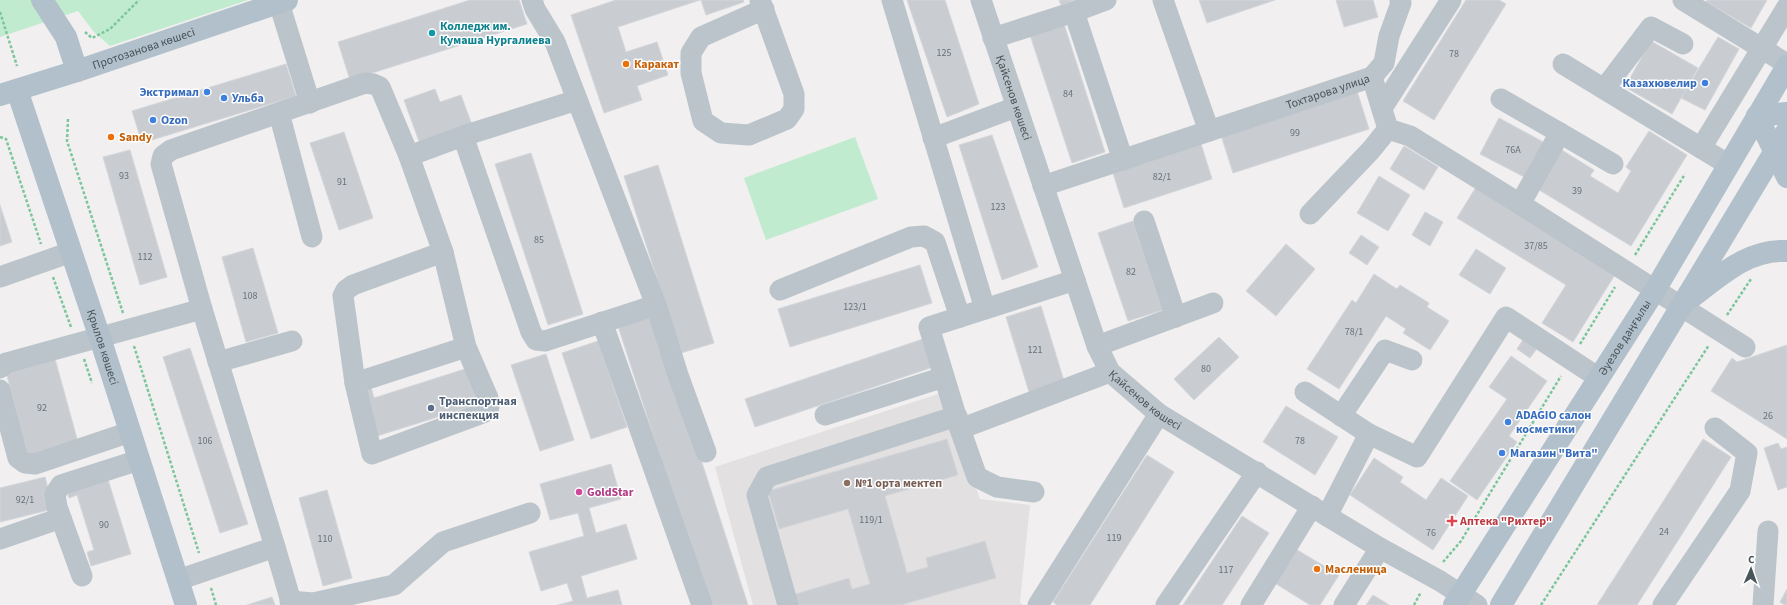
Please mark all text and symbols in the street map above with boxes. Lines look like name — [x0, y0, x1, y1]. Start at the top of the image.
place label: Колледж им. Кумаша Нургалиева — [440, 18, 551, 49]
street label: Протозанова көшесі — [90, 24, 197, 74]
marker: Колледж им. Кумаша Нургалиева — [427, 28, 437, 38]
house number: 125 — [937, 46, 951, 60]
house number: 78 — [1449, 47, 1459, 61]
street label: Қайсенов көшесі — [991, 53, 1035, 143]
place label: Каракат — [634, 56, 679, 73]
marker: Каракат — [621, 59, 631, 69]
street label: Тохтарова улица — [1284, 70, 1372, 114]
place label: Казахювелир — [1622, 75, 1697, 92]
marker: Казахювелир — [1700, 78, 1710, 88]
place label: Экстримал — [139, 84, 199, 101]
marker: Экстримал — [202, 87, 212, 97]
house number: 84 — [1063, 87, 1073, 101]
place label: Ульба — [232, 90, 264, 107]
marker: Ульба — [219, 93, 229, 103]
place label: Ozon — [161, 112, 188, 129]
marker: Ozon — [148, 115, 158, 125]
house number: 99 — [1290, 126, 1300, 140]
place label: Sandy — [119, 129, 153, 146]
marker: Sandy — [106, 132, 116, 142]
house number: 76А — [1505, 143, 1521, 157]
house number: 93 — [119, 169, 129, 183]
house number: 82/1 — [1153, 170, 1171, 184]
house number: 91 — [337, 175, 347, 189]
house number: 39 — [1572, 184, 1582, 198]
house number: 123 — [991, 200, 1005, 214]
house number: 85 — [534, 233, 544, 247]
house number: 37/85 — [1524, 239, 1548, 253]
house number: 112 — [138, 250, 152, 264]
house number: 82 — [1126, 265, 1136, 279]
house number: 108 — [243, 289, 257, 303]
street label: Әуезов даңғылы — [1594, 297, 1656, 379]
house number: 123/1 — [843, 300, 867, 314]
street label: Крылов көшесі — [82, 307, 123, 387]
house number: 78/1 — [1345, 325, 1363, 339]
house number: 121 — [1028, 343, 1042, 357]
house number: 80 — [1201, 362, 1211, 376]
street label: Қайсенов көшесі — [1105, 366, 1185, 435]
place label: Транспортная инспекция — [439, 393, 517, 424]
house number: 92 — [37, 401, 47, 415]
marker: Транспортная инспекция — [426, 403, 436, 413]
place label: ADAGIO салон косметики — [1515, 407, 1591, 438]
house number: 26 — [1763, 409, 1773, 423]
marker: ADAGIO салон косметики — [1503, 417, 1513, 427]
house number: 106 — [198, 434, 212, 448]
house number: 78 — [1295, 434, 1305, 448]
place label: Магазин "Вита" — [1510, 445, 1598, 462]
marker: Магазин "Вита" — [1497, 448, 1507, 458]
place label: №1 орта мектеп — [855, 475, 942, 492]
marker: №1 орта мектеп — [842, 478, 852, 488]
place label: GoldStar — [587, 484, 634, 501]
marker: GoldStar — [574, 487, 584, 497]
house number: 92/1 — [16, 493, 34, 507]
house number: 119/1 — [859, 513, 883, 527]
place label: Аптека "Рихтер" — [1459, 513, 1552, 530]
marker: Аптека "Рихтер" — [1447, 516, 1457, 526]
house number: 90 — [99, 518, 109, 532]
house number: 24 — [1659, 525, 1669, 539]
house number: 76 — [1426, 526, 1436, 540]
house number: 119 — [1107, 531, 1121, 545]
house number: 110 — [318, 532, 332, 546]
north arrow — [1731, 549, 1771, 589]
text: С — [1748, 552, 1755, 567]
place label: Масленица — [1325, 561, 1387, 578]
house number: 117 — [1219, 563, 1233, 577]
marker: Масленица — [1312, 564, 1322, 574]

